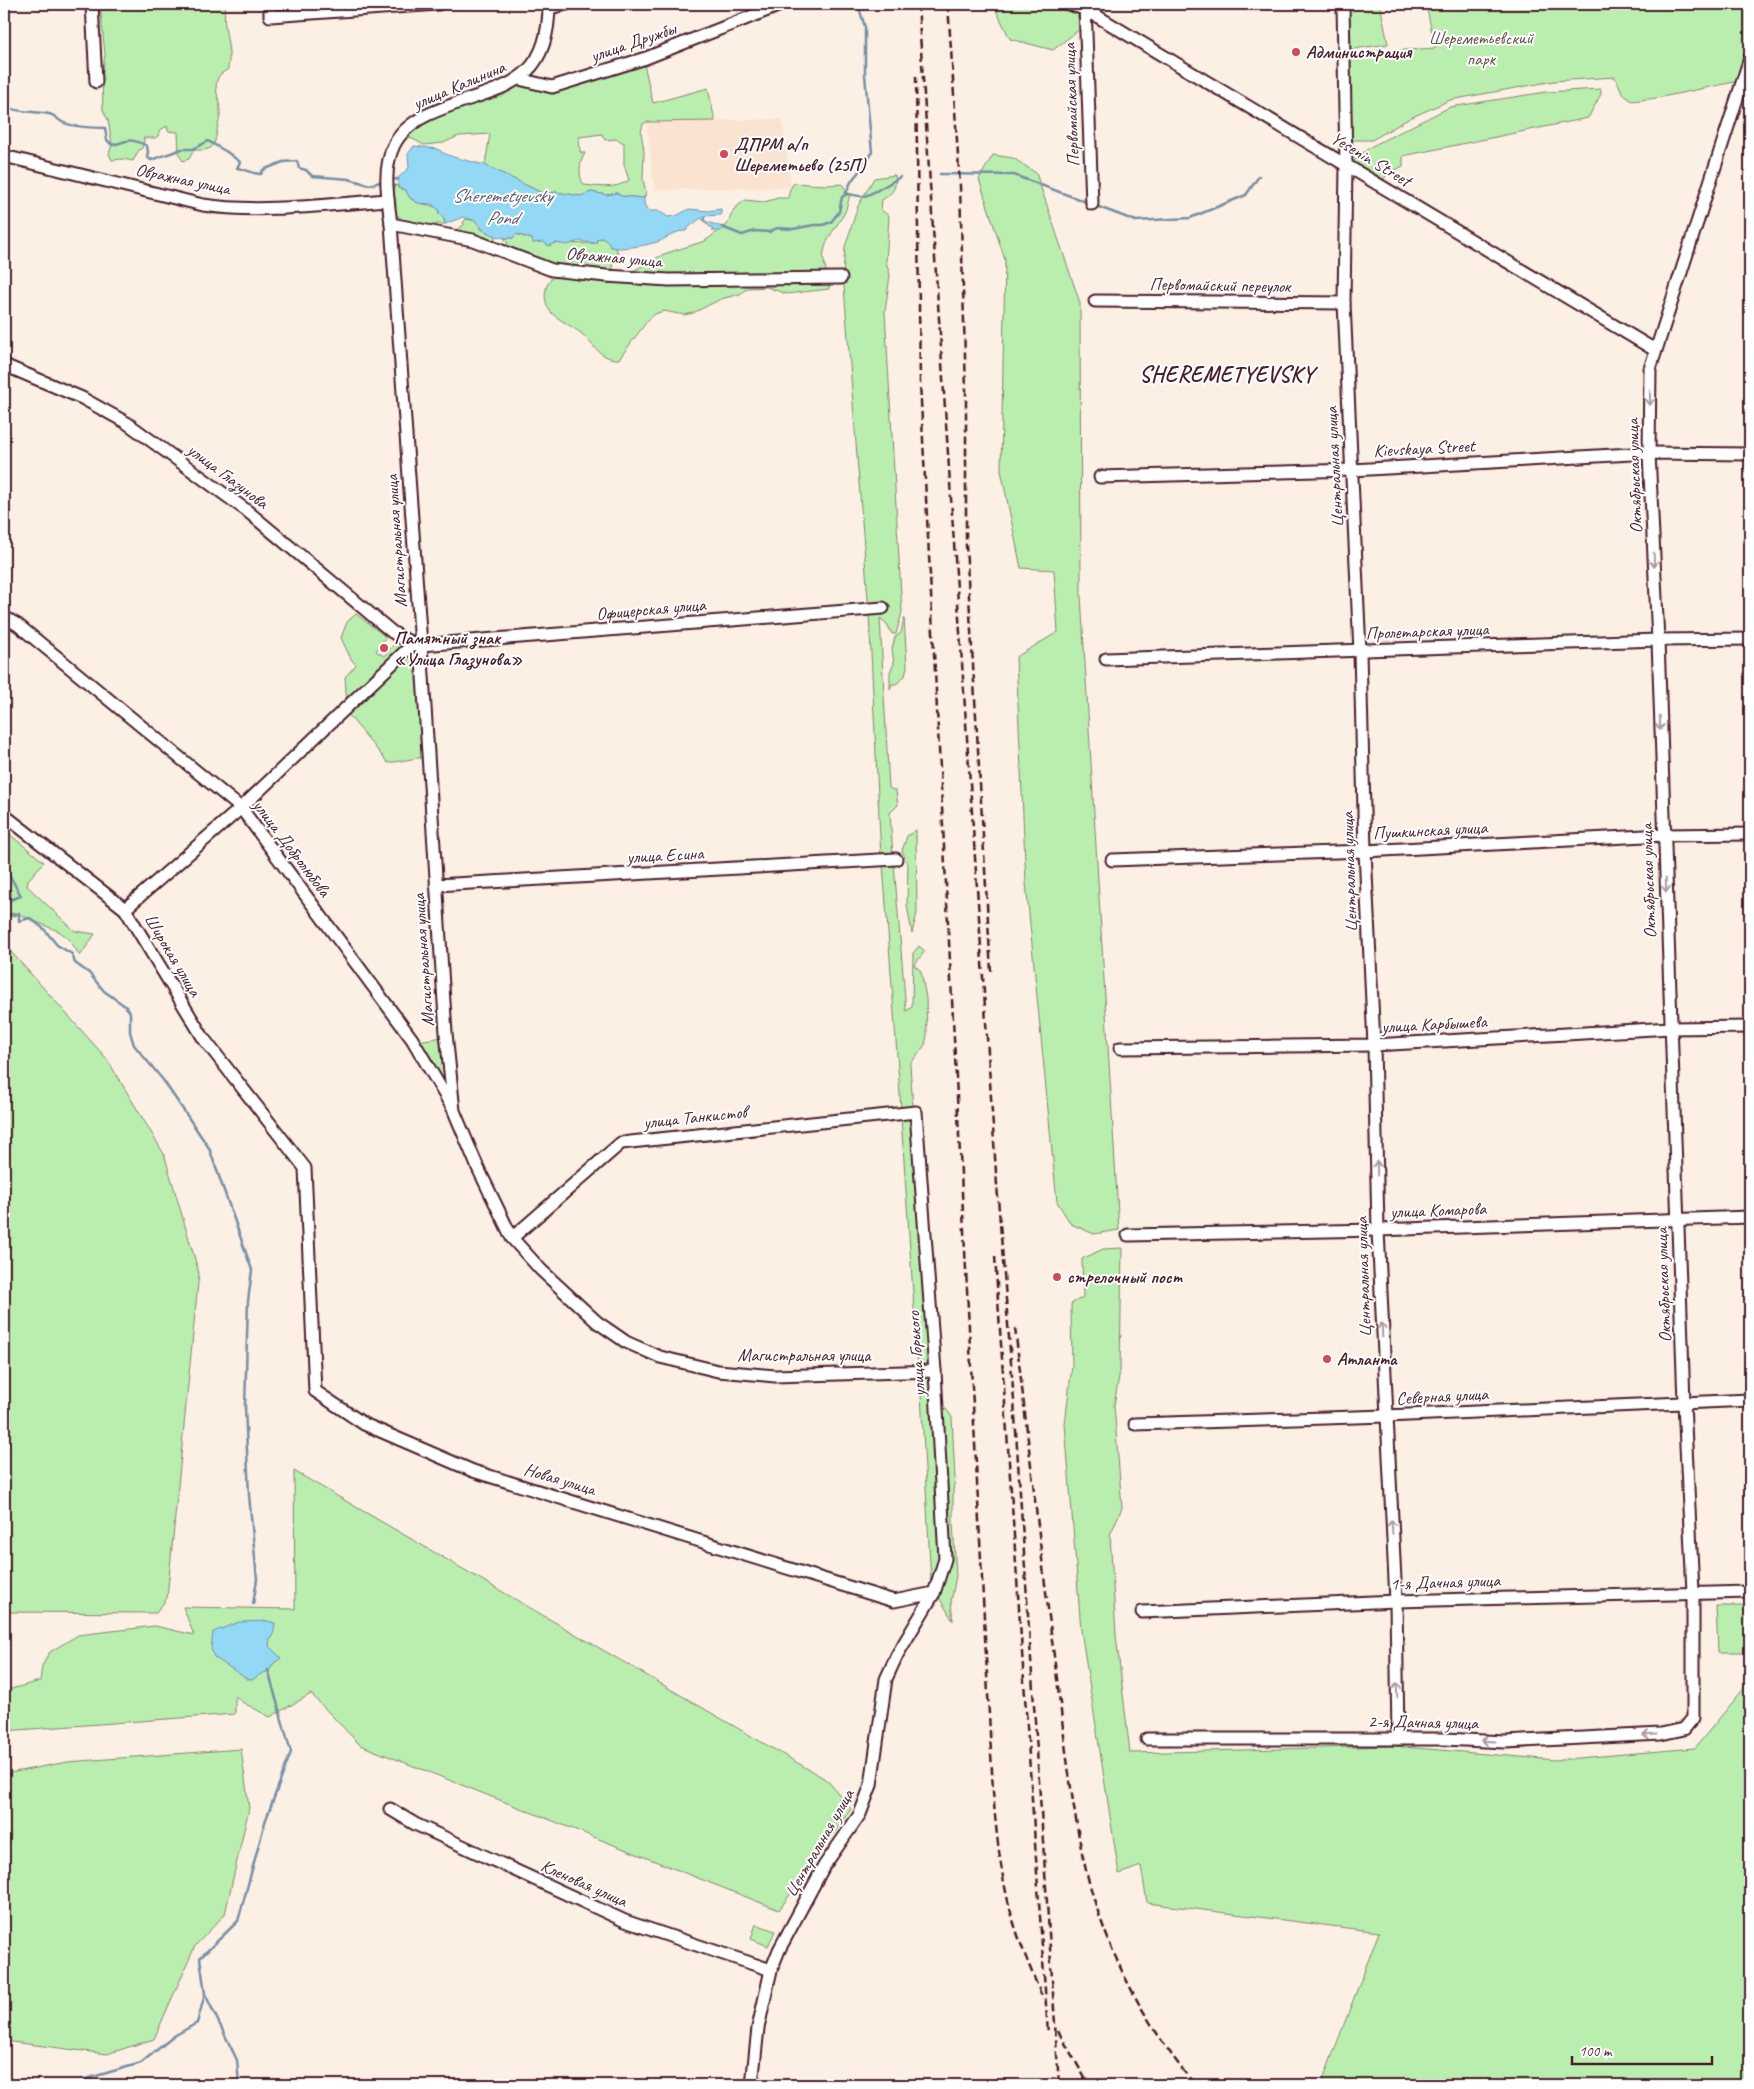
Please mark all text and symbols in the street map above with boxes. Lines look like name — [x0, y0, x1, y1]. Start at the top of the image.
street label: улица Дружбы — [586, 17, 680, 67]
park label: Шереметьевский парк — [1429, 27, 1535, 70]
street label: Первомайская улица — [1058, 41, 1084, 167]
place label: Администрация — [1306, 41, 1413, 63]
marker: Администрация — [1290, 46, 1302, 58]
street label: улица Калинина — [409, 55, 510, 115]
street label: Yesenin Street — [1327, 127, 1417, 193]
place label: ДПРМ а/п Шереметьево (25П) — [734, 133, 866, 176]
marker: ДПРМ а/п Шереметьево (25П) — [718, 148, 730, 160]
street label: Овражная улица — [134, 158, 234, 200]
water label: Sheremetyevsky Pond — [452, 184, 555, 230]
street label: Овражная улица — [565, 242, 664, 272]
street label: Первомайский переулок — [1149, 273, 1293, 297]
district label: SHEREMETYEVSKY — [1139, 361, 1319, 389]
one-way arrow — [1645, 390, 1655, 406]
street label: Центральная улица — [1320, 405, 1348, 528]
street label: Октябрьская улица — [1621, 417, 1647, 534]
street label: Kievskaya Street — [1373, 434, 1477, 462]
street label: улица Глазунова — [182, 438, 274, 515]
street label: Магистральная улица — [380, 472, 412, 608]
one-way arrow — [1650, 552, 1659, 568]
street label: Офицерская улица — [595, 593, 708, 625]
street label: Пролетарская улица — [1365, 618, 1491, 644]
place label: Памятный знак «Улица Глазунова» — [394, 627, 523, 671]
marker: Памятный знак «Улица Глазунова» — [378, 642, 390, 654]
one-way arrow — [1656, 714, 1665, 730]
street label: улица Добролюбова — [248, 794, 337, 902]
street label: Центральная улица — [1336, 810, 1362, 933]
street label: Пушкинская улица — [1372, 816, 1489, 844]
street label: Октябрьская улица — [1635, 822, 1661, 939]
street label: улица Есина — [625, 842, 706, 868]
one-way arrow — [1661, 877, 1670, 893]
street label: Магистральная улица — [407, 891, 439, 1027]
street label: Широкая улица — [140, 910, 207, 1001]
street label: улица Карбышева — [1380, 1010, 1489, 1038]
street label: улица Танкистов — [641, 1100, 752, 1133]
one-way arrow — [1372, 1160, 1382, 1176]
street label: улица Комарова — [1389, 1197, 1488, 1223]
street label: Центральная улица — [1350, 1215, 1376, 1338]
street label: Октябрьская улица — [1650, 1226, 1676, 1343]
place label: стрелочный пост — [1067, 1266, 1183, 1288]
marker: стрелочный пост — [1051, 1271, 1063, 1283]
street label: улица Горького — [902, 1309, 930, 1398]
one-way arrow — [1378, 1322, 1387, 1338]
street label: Магистральная улица — [737, 1344, 872, 1366]
place label: Атланта — [1337, 1348, 1398, 1370]
marker: Атланта — [1321, 1353, 1333, 1365]
street label: Северная улица — [1395, 1383, 1490, 1409]
street label: Новая улица — [522, 1458, 600, 1501]
one-way arrow — [1387, 1519, 1396, 1535]
street label: 1-я Дачная улица — [1390, 1569, 1502, 1595]
one-way arrow — [1392, 1682, 1402, 1698]
street label: 2-я Дачная улица — [1368, 1710, 1479, 1734]
one-way arrow — [1642, 1730, 1658, 1739]
one-way arrow — [1480, 1736, 1496, 1745]
street label: Центральная улица — [779, 1784, 859, 1901]
street label: Кленовая улица — [537, 1854, 632, 1912]
scale bar — [1572, 2034, 1712, 2066]
text: 100 m — [1579, 2042, 1613, 2061]

